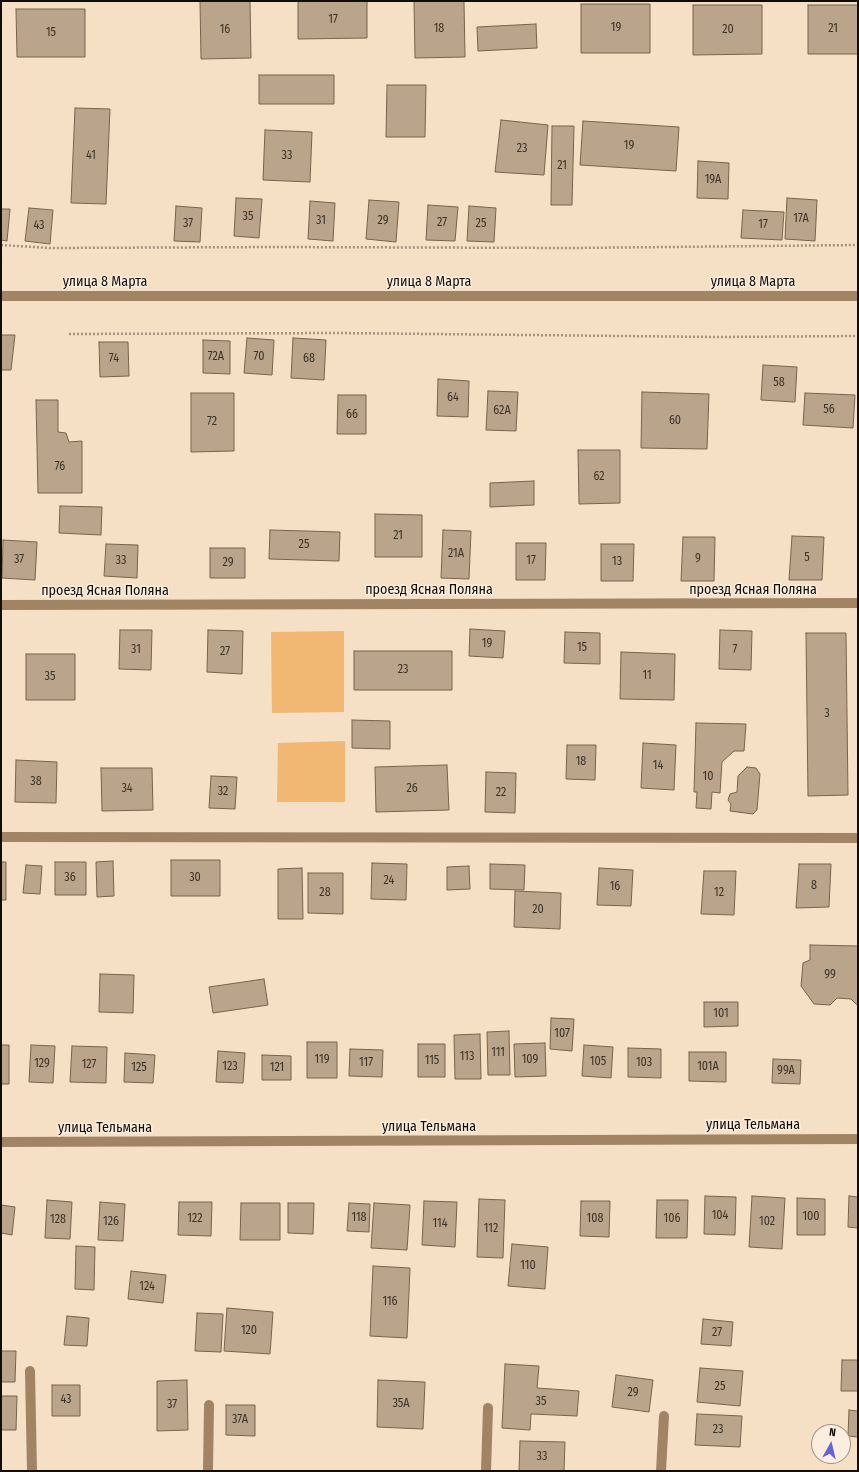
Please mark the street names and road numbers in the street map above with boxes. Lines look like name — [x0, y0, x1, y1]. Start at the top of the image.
street label: улица 8 Марта — [63, 274, 147, 290]
street label: улица 8 Марта — [387, 274, 471, 290]
street label: улица 8 Марта — [711, 274, 795, 290]
street label: проезд Ясная Поляна — [365, 582, 493, 598]
street label: проезд Ясная Поляна — [689, 582, 817, 598]
street label: проезд Ясная Поляна — [41, 583, 169, 599]
street label: улица Тельмана — [706, 1117, 800, 1133]
street label: улица Тельмана — [382, 1119, 476, 1135]
street label: улица Тельмана — [58, 1120, 152, 1136]

